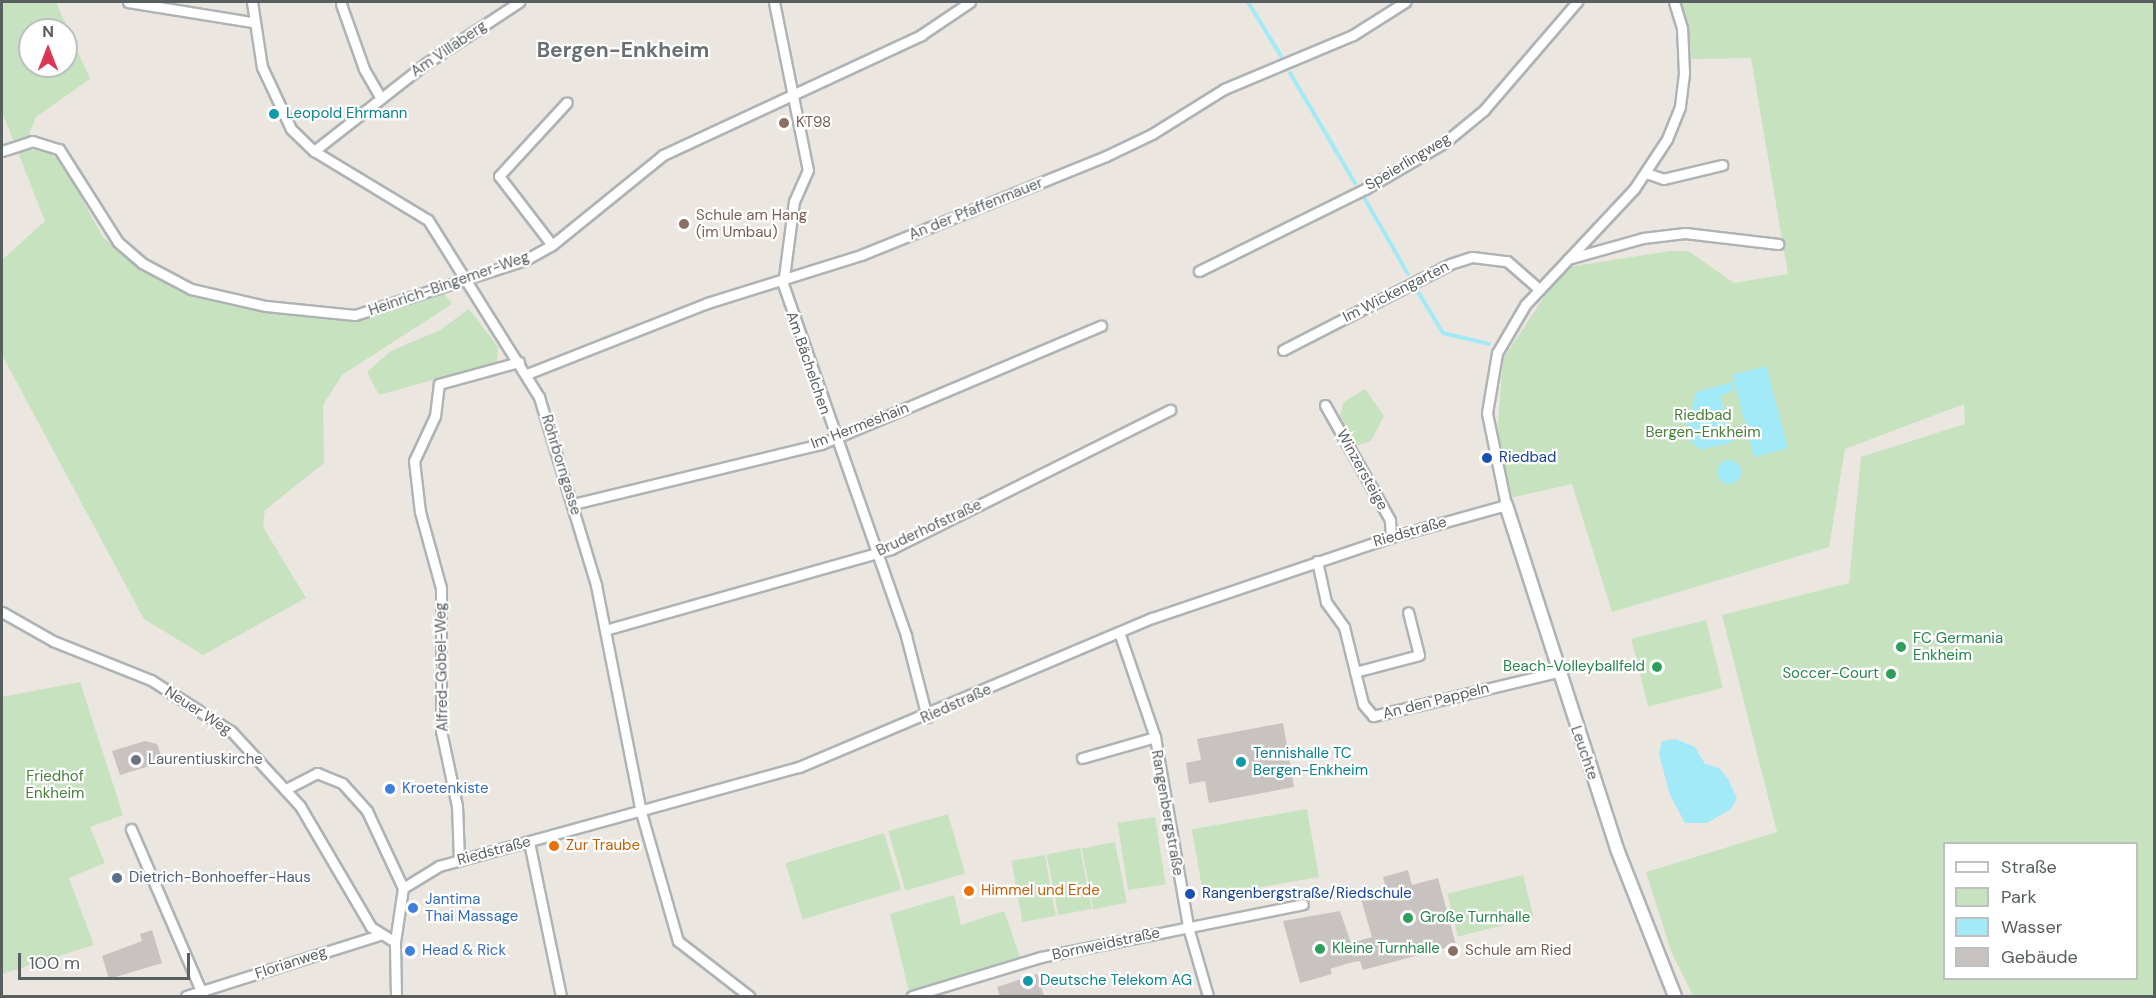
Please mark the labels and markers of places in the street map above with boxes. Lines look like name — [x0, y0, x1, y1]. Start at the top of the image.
place label: Leopold Ehrmann — [286, 105, 407, 123]
marker: Leopold Ehrmann — [267, 107, 281, 121]
place label: KT98 — [796, 114, 831, 132]
marker: KT98 — [777, 116, 791, 130]
place label: Schule am Hang (im Umbau) — [696, 206, 807, 241]
marker: Schule am Hang (im Umbau) — [677, 217, 691, 231]
place label: Riedbad — [1499, 449, 1556, 467]
marker: Riedbad — [1480, 451, 1494, 465]
place label: FC Germania Enkheim — [1913, 629, 2003, 664]
marker: FC Germania Enkheim — [1894, 640, 1908, 654]
place label: Beach-Volleyballfeld — [1503, 658, 1645, 676]
marker: Beach-Volleyballfeld — [1650, 660, 1664, 674]
place label: Soccer-Court — [1782, 665, 1879, 683]
marker: Soccer-Court — [1884, 667, 1898, 681]
place label: Tennishalle TC Bergen-Enkheim — [1253, 744, 1368, 779]
place label: Laurentiuskirche — [148, 751, 263, 769]
marker: Laurentiuskirche — [129, 753, 143, 767]
marker: Tennishalle TC Bergen-Enkheim — [1234, 755, 1248, 769]
place label: Kroetenkiste — [402, 780, 489, 798]
marker: Kroetenkiste — [383, 782, 397, 796]
place label: Zur Traube — [566, 837, 640, 855]
marker: Zur Traube — [547, 839, 561, 853]
place label: Dietrich-Bonhoeffer-Haus — [129, 869, 311, 887]
marker: Dietrich-Bonhoeffer-Haus — [110, 871, 124, 885]
place label: Himmel und Erde — [981, 882, 1100, 900]
marker: Himmel und Erde — [962, 884, 976, 898]
place label: Rangenbergstraße/Riedschule — [1202, 885, 1412, 903]
marker: Rangenbergstraße/Riedschule — [1183, 887, 1197, 901]
place label: Jantima Thai Massage — [425, 890, 518, 925]
marker: Jantima Thai Massage — [406, 901, 420, 915]
place label: Große Turnhalle — [1420, 909, 1530, 927]
marker: Große Turnhalle — [1401, 911, 1415, 925]
place label: Kleine Turnhalle — [1332, 940, 1440, 958]
place label: Head & Rick — [422, 942, 506, 960]
marker: Kleine Turnhalle — [1313, 942, 1327, 956]
place label: Schule am Ried — [1465, 942, 1571, 960]
marker: Head & Rick — [403, 944, 417, 958]
marker: Schule am Ried — [1446, 944, 1460, 958]
place label: Deutsche Telekom AG — [1040, 972, 1192, 990]
marker: Deutsche Telekom AG — [1021, 974, 1035, 988]

